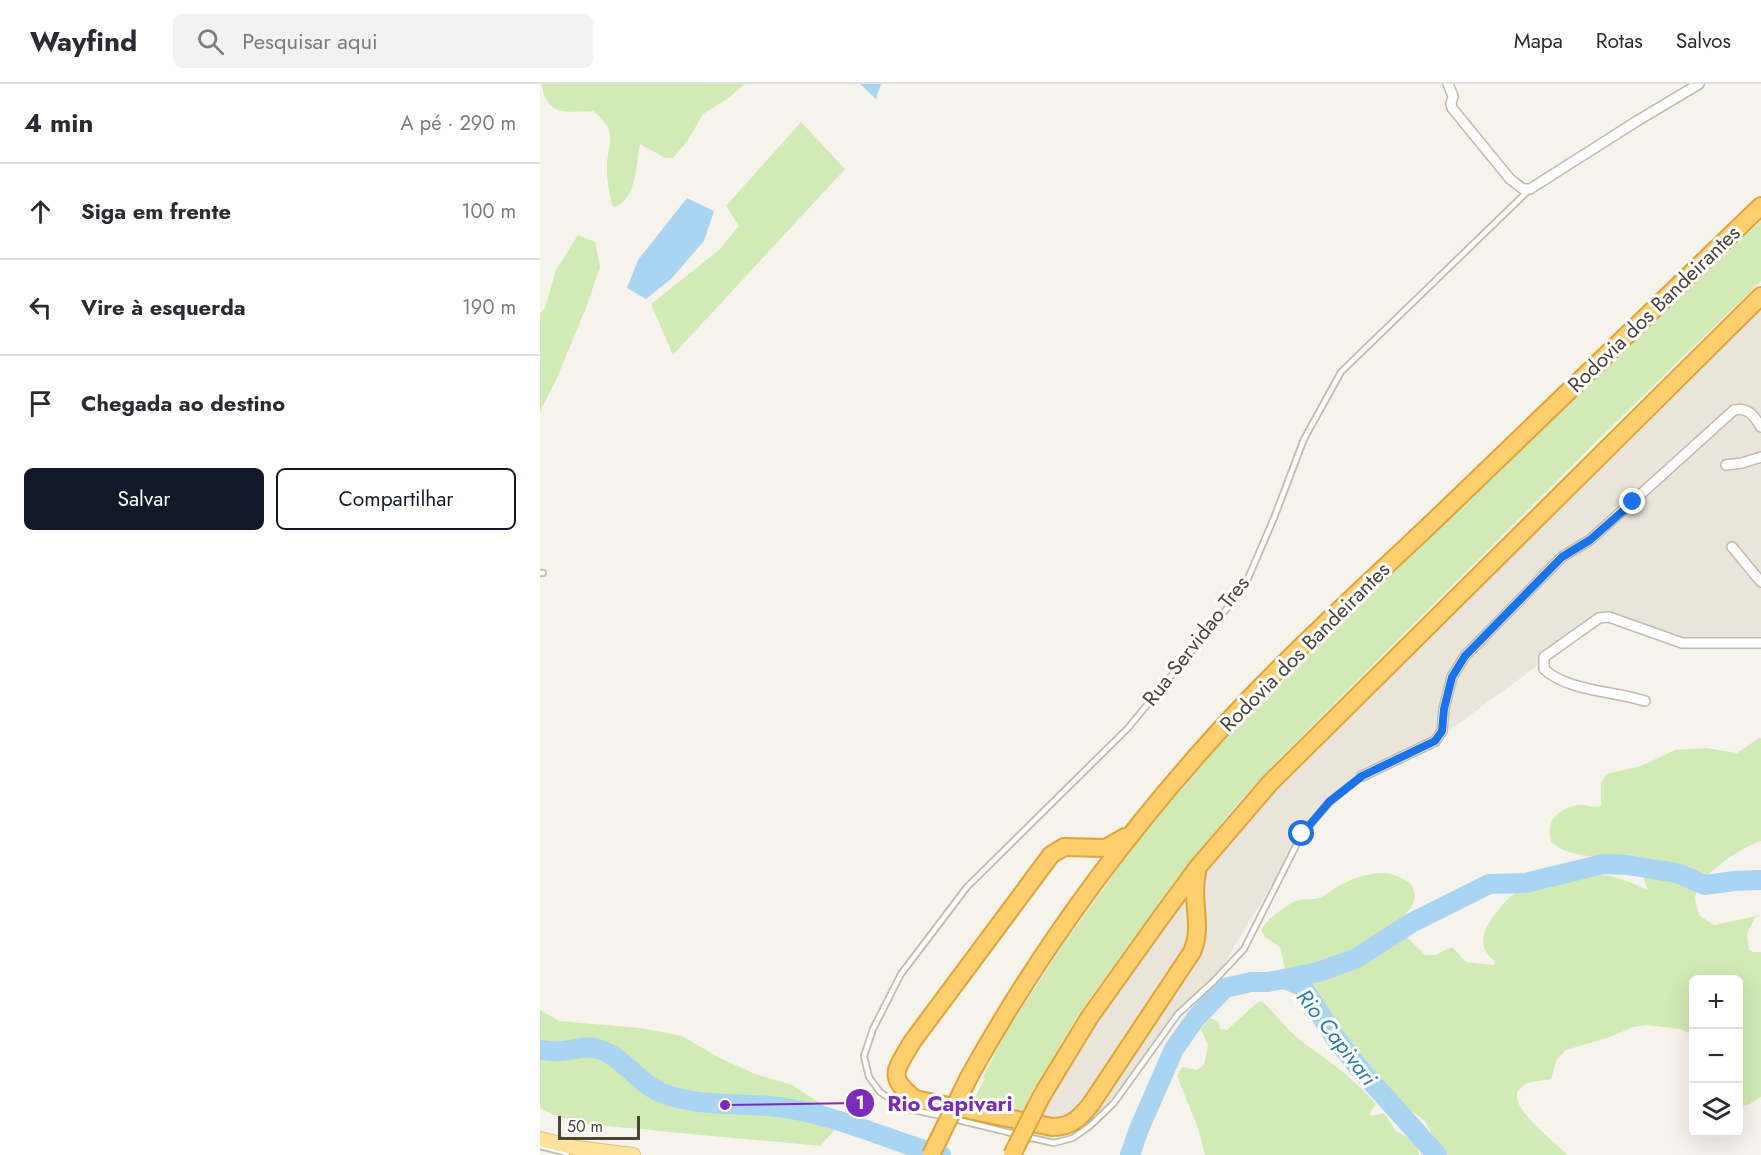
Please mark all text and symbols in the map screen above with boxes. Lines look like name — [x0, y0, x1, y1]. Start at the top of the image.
search box — [173, 14, 593, 68]
text: Wayfind — [30, 21, 137, 62]
icon: search — [194, 25, 227, 58]
text: Pesquisar aqui — [242, 25, 378, 57]
text: Mapa — [1514, 26, 1563, 56]
text: Rotas — [1596, 26, 1643, 56]
text: Salvos — [1676, 26, 1731, 56]
text: 4 min — [24, 104, 93, 142]
text: A pé · 290 m — [401, 109, 516, 138]
icon: ahead — [24, 195, 57, 228]
text: Siga em frente — [81, 195, 231, 227]
text: 100 m — [461, 197, 516, 226]
street label: Rodovia dos Bandeirantes — [1561, 219, 1747, 399]
icon: left — [24, 291, 57, 324]
text: Vire à esquerda — [81, 291, 246, 323]
text: 190 m — [462, 293, 516, 322]
icon: arrive — [24, 387, 57, 420]
text: Chegada ao destino — [81, 387, 285, 419]
button: Salvar — [24, 468, 264, 530]
button: Compartilhar — [276, 468, 516, 530]
route end — [1619, 488, 1645, 514]
street label: Rodovia dos Bandeirantes — [1213, 555, 1397, 739]
street label: Rua Servidao Tres — [1135, 569, 1257, 713]
route start — [1288, 820, 1314, 846]
map controls — [1689, 975, 1743, 1137]
button: + — [1689, 975, 1743, 1029]
water label: Rio Capivari — [1289, 982, 1385, 1092]
button: − — [1689, 1029, 1743, 1083]
callout: Rio Capivari — [845, 1083, 1024, 1123]
button: layers — [1689, 1083, 1743, 1137]
text: Rio Capivari — [887, 1087, 1013, 1119]
text: 1 — [855, 1090, 865, 1116]
scale bar — [558, 1113, 640, 1140]
text: 50 m — [567, 1115, 603, 1138]

